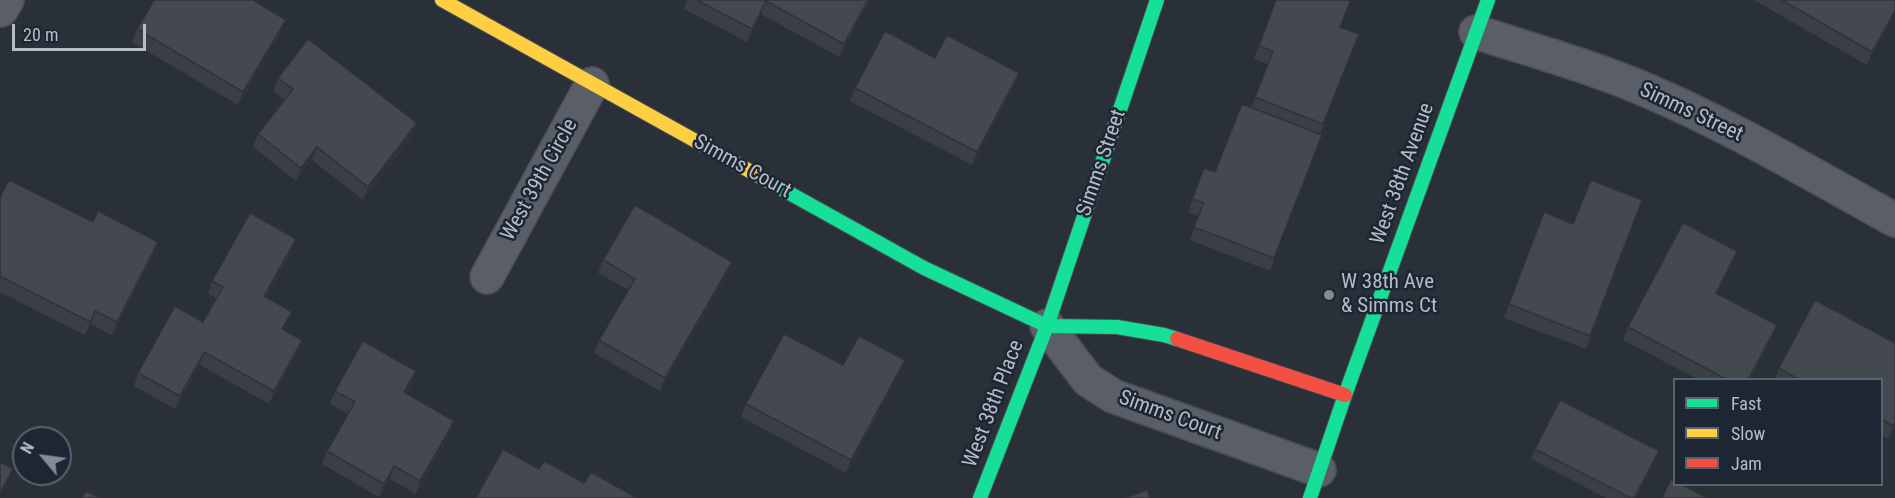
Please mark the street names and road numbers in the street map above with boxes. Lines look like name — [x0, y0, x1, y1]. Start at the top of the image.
street label: Simms Street — [1635, 78, 1747, 148]
street label: West 38th Avenue — [1366, 100, 1440, 248]
street label: Simms Street — [1072, 106, 1132, 220]
street label: West 39th Circle — [496, 115, 584, 245]
street label: Simms Court — [689, 130, 795, 204]
street label: West 38th Place — [958, 337, 1030, 471]
street label: Simms Court — [1115, 386, 1225, 446]

